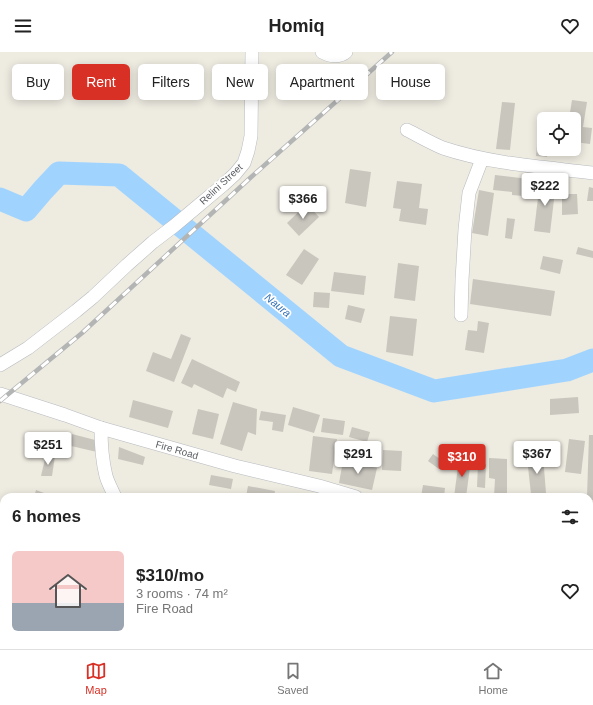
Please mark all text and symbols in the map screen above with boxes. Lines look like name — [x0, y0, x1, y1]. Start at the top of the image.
icon: menu — [12, 15, 34, 37]
icon: heart — [559, 15, 581, 37]
text: Homiq — [269, 16, 325, 36]
chip: Buy — [12, 64, 64, 100]
chip: Rent — [72, 64, 130, 100]
chip: Filters — [138, 64, 204, 100]
chip: New — [212, 64, 268, 100]
chip: Apartment — [276, 64, 368, 100]
chip: House — [376, 64, 445, 100]
map controls — [537, 112, 581, 156]
button: locate — [537, 112, 581, 156]
street label: Relini Street — [197, 161, 245, 207]
pin: $222 — [521, 173, 569, 207]
text: $222 — [531, 178, 559, 193]
pin: $366 — [279, 186, 327, 220]
text: $366 — [289, 191, 317, 206]
water label: Naura — [263, 291, 293, 319]
pin: $251 — [24, 432, 72, 466]
text: $251 — [34, 437, 62, 452]
street label: Fire Road — [154, 439, 200, 461]
pin: $291 — [334, 441, 382, 475]
pin: $367 — [513, 441, 561, 475]
pin: $310 — [438, 444, 486, 478]
text: $291 — [344, 446, 372, 461]
text: $367 — [523, 446, 551, 461]
text: $310 — [448, 449, 476, 464]
icon: filters — [559, 506, 581, 528]
text: 6 homes — [12, 507, 81, 526]
text: $310/mo — [136, 566, 204, 585]
icon: home — [44, 567, 92, 615]
icon: heart — [559, 580, 581, 602]
text: 3 rooms · 74 m² — [136, 586, 228, 601]
text: Fire Road — [136, 601, 193, 616]
tab: Map — [85, 660, 107, 696]
tab: Saved — [277, 660, 308, 696]
tab: Home — [479, 660, 508, 696]

